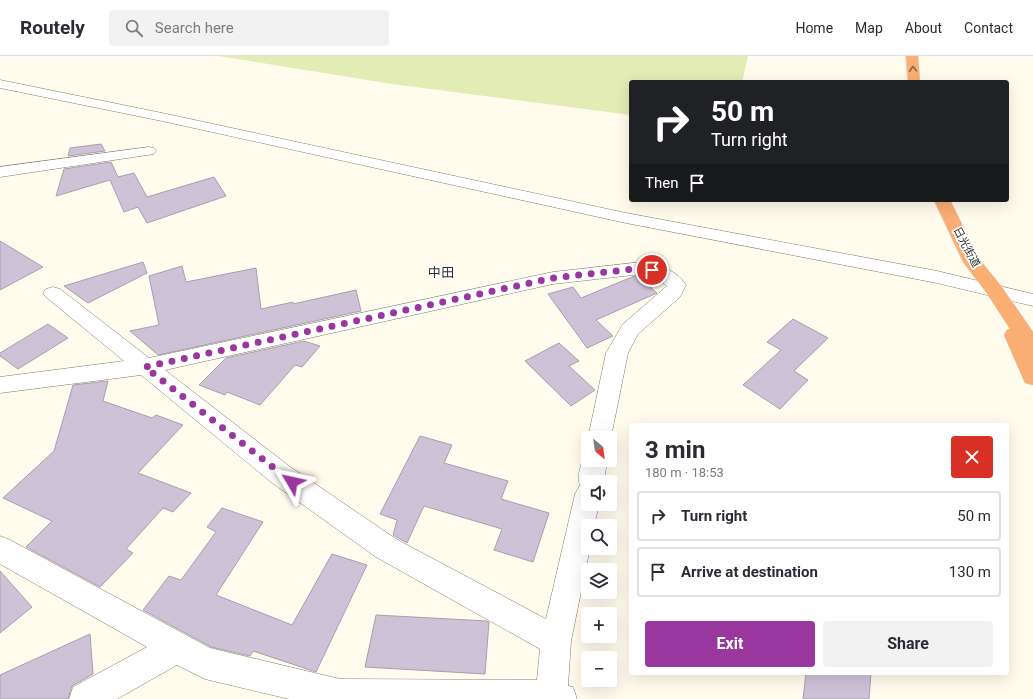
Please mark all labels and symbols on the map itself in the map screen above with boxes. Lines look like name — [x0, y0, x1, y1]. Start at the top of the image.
one-way arrow — [909, 66, 917, 72]
street label: 日光街道 — [950, 225, 983, 270]
pin — [635, 253, 669, 287]
district label: 中田 — [428, 265, 454, 280]
north arrow — [581, 431, 617, 467]
position arrow — [271, 461, 313, 503]

